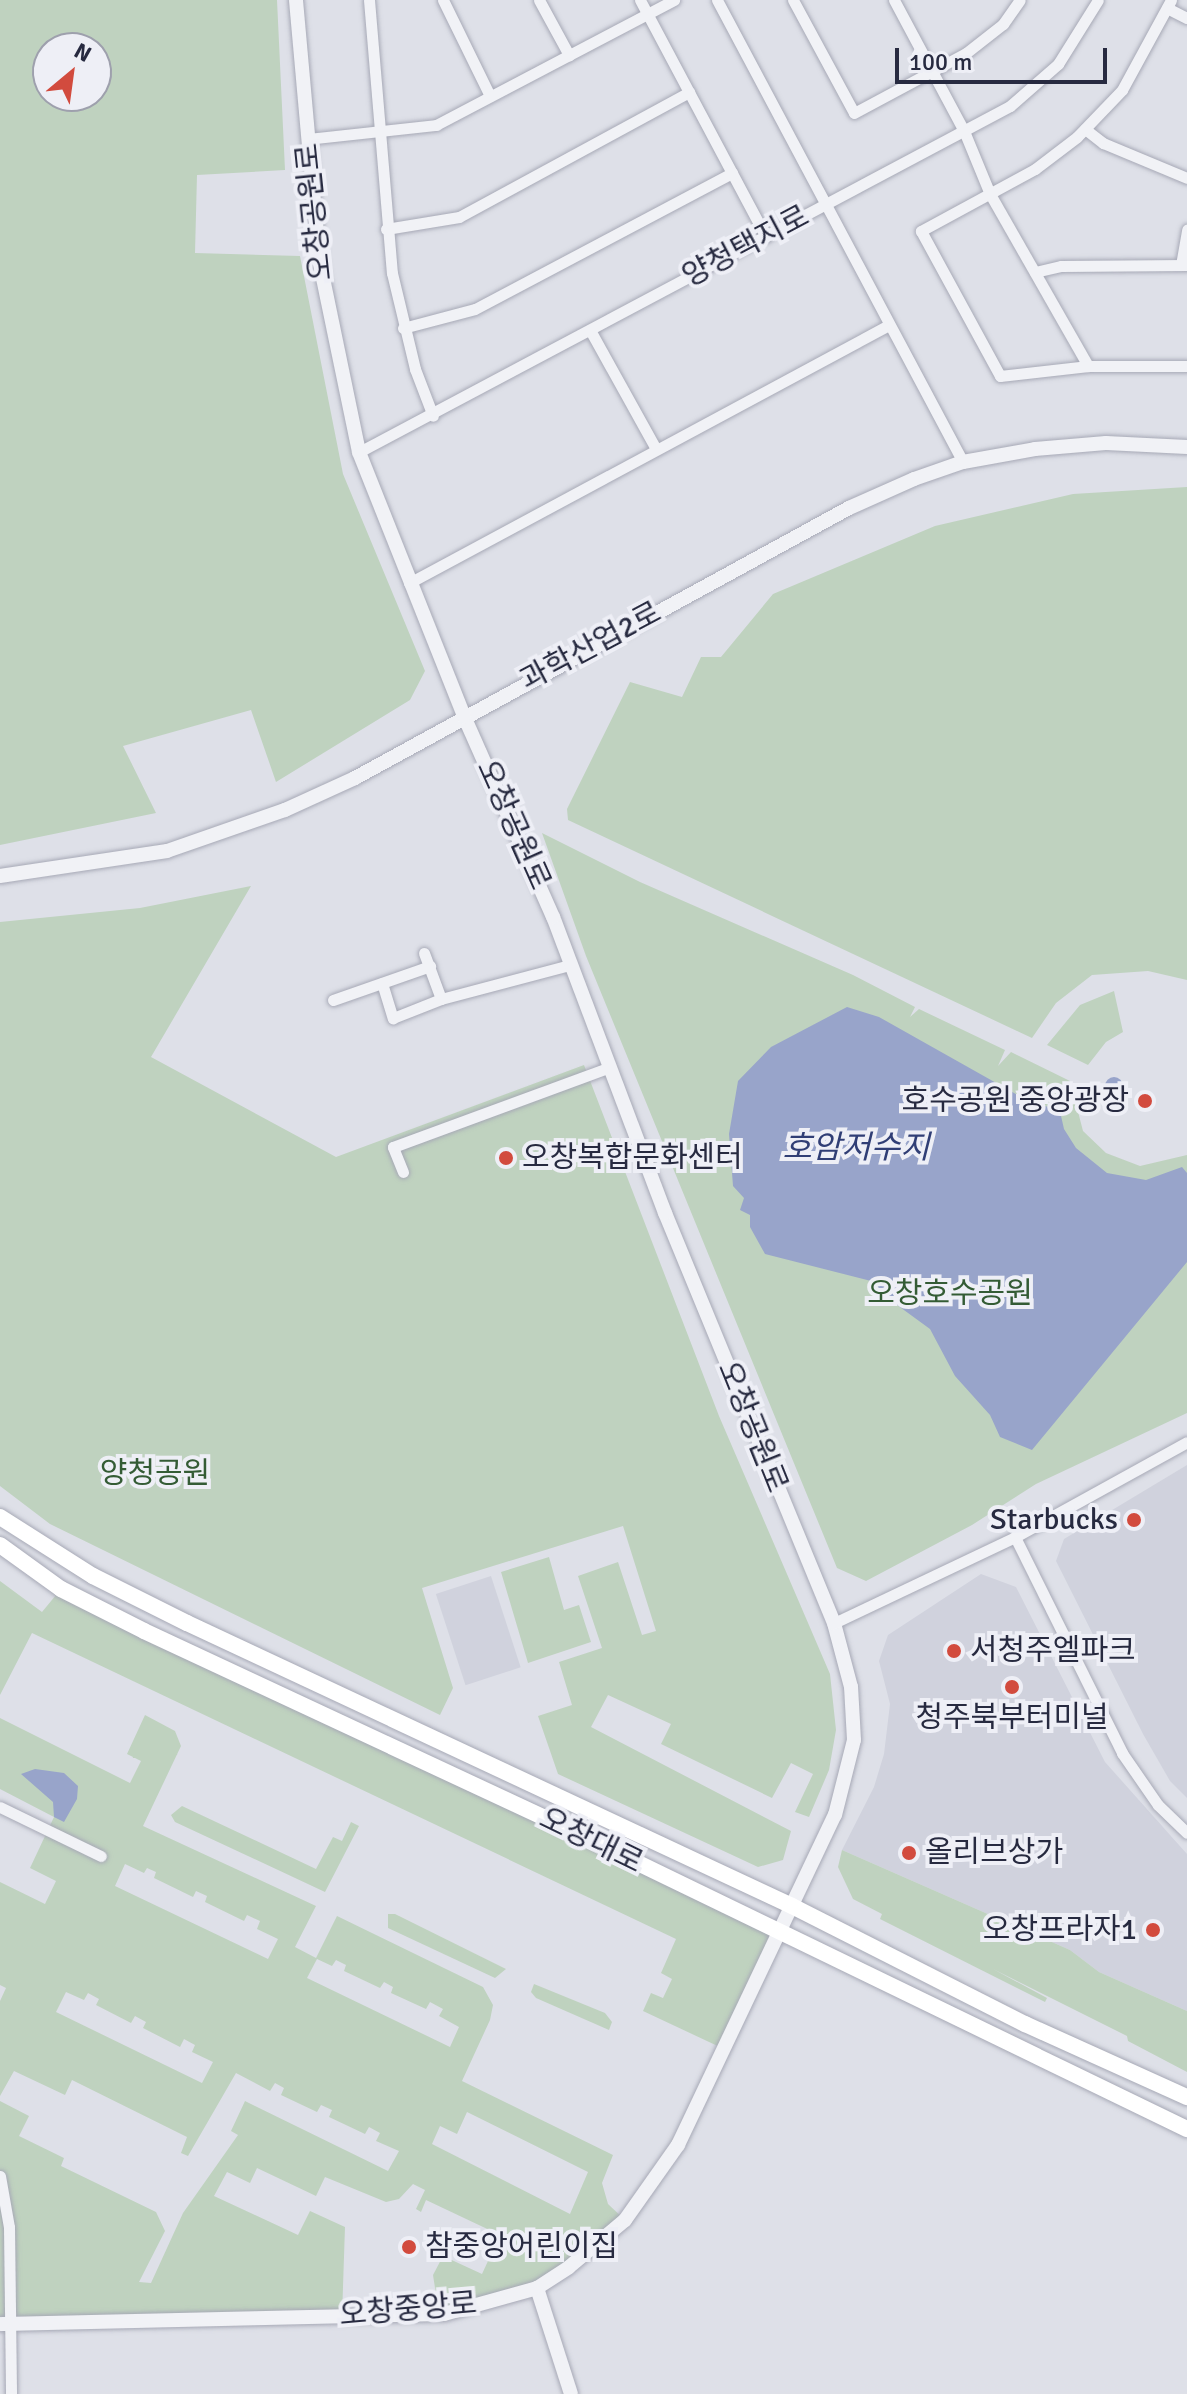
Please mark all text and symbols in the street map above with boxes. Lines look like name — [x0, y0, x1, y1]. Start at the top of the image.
north arrow — [32, 32, 112, 112]
scale bar — [899, 32, 1111, 82]
text: N — [70, 37, 96, 68]
text: 100 m — [909, 47, 972, 77]
street label: 오창공원로 — [290, 141, 340, 283]
street label: 양청택지로 — [677, 199, 815, 295]
street label: 과학산업2로 — [514, 595, 668, 699]
street label: 오창공원로 — [468, 755, 558, 895]
place label: 호수공원 중앙광장 — [902, 1083, 1129, 1119]
marker: 호수공원 중앙광장 — [1136, 1092, 1154, 1110]
water label: 호암저수지 — [782, 1129, 930, 1167]
place label: 오창복합문화센터 — [522, 1140, 743, 1176]
marker: 오창복합문화센터 — [497, 1149, 515, 1167]
park label: 오창호수공원 — [867, 1276, 1033, 1312]
street label: 오창공원로 — [709, 1356, 795, 1498]
park label: 양청공원 — [100, 1456, 210, 1492]
place label: Starbucks — [990, 1502, 1118, 1538]
marker: Starbucks — [1125, 1511, 1143, 1529]
place label: 서청주엘파크 — [970, 1633, 1136, 1669]
marker: 서청주엘파크 — [945, 1642, 963, 1660]
marker: 청주북부터미널 — [1003, 1678, 1021, 1696]
place label: 청주북부터미널 — [915, 1700, 1109, 1736]
street label: 오창대로 — [533, 1801, 649, 1881]
place label: 올리브상가 — [925, 1835, 1063, 1871]
marker: 올리브상가 — [900, 1844, 918, 1862]
place label: 오창프라자1 — [983, 1912, 1137, 1948]
marker: 오창프라자1 — [1144, 1921, 1162, 1939]
place label: 참중앙어린이집 — [425, 2229, 618, 2265]
marker: 참중앙어린이집 — [400, 2238, 418, 2256]
street label: 오창중앙로 — [338, 2286, 478, 2334]

